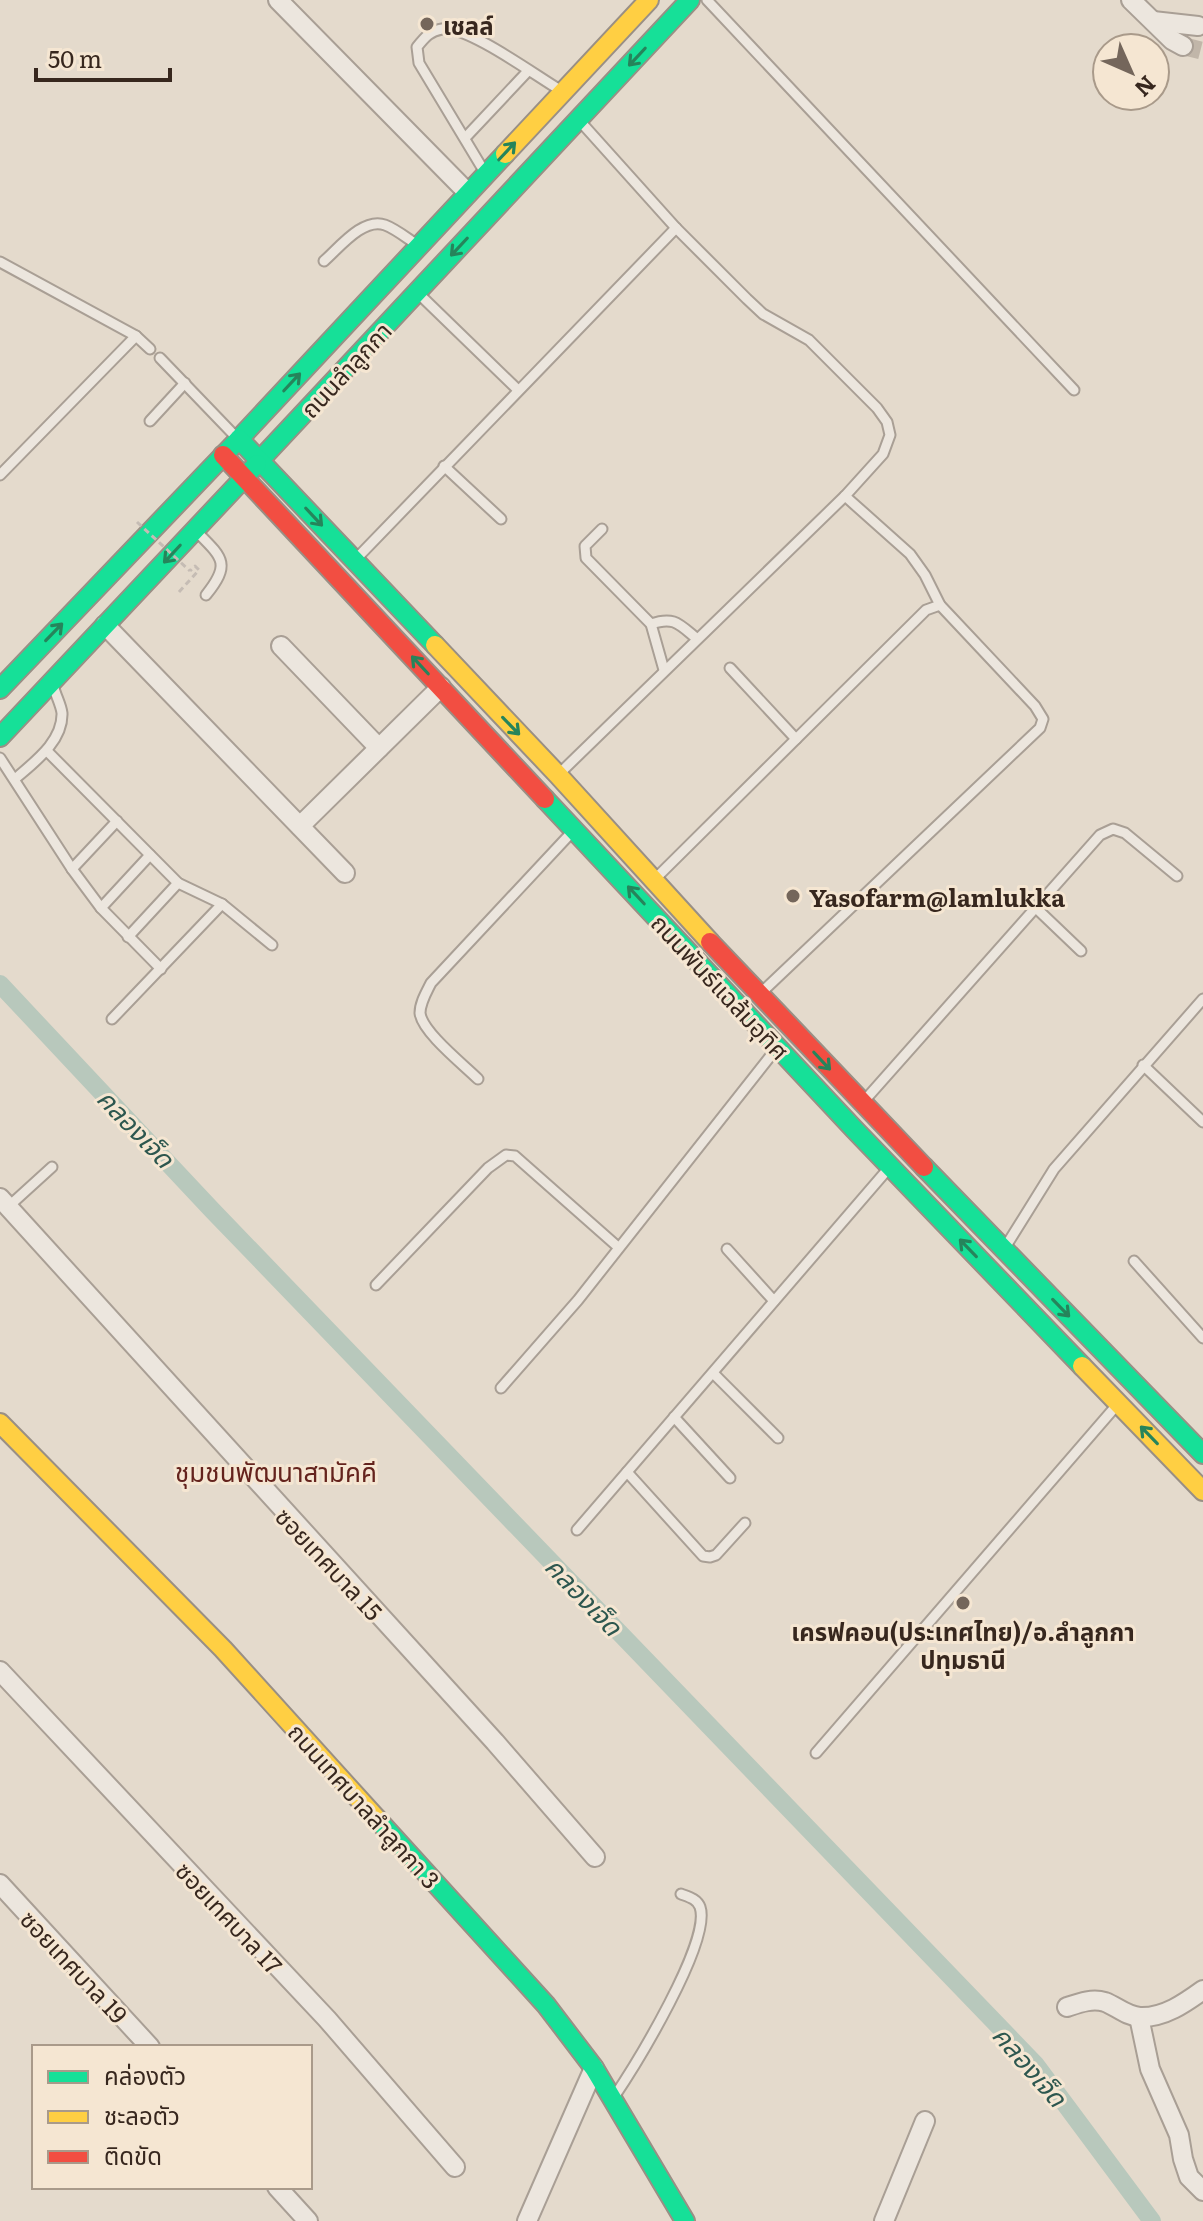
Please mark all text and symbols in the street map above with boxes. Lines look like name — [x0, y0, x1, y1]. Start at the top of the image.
place label: เชลล์ — [443, 7, 494, 42]
marker: เชลล์ — [418, 15, 436, 33]
scale bar — [36, 32, 170, 82]
north arrow — [1091, 32, 1171, 112]
text: 50 m — [48, 40, 102, 75]
one-way arrow — [627, 47, 646, 67]
text: N — [1128, 69, 1164, 105]
one-way arrow — [498, 141, 517, 161]
one-way arrow — [450, 236, 468, 256]
street label: ถนนลำลูกกา — [291, 313, 399, 425]
one-way arrow — [282, 372, 301, 392]
one-way arrow — [304, 507, 322, 527]
one-way arrow — [162, 544, 181, 564]
one-way arrow — [44, 623, 63, 642]
one-way arrow — [411, 655, 430, 675]
one-way arrow — [502, 716, 520, 736]
place label: Yasofarm@lamlukka — [809, 879, 1065, 914]
one-way arrow — [628, 886, 646, 906]
marker: Yasofarm@lamlukka — [784, 887, 802, 905]
street label: ถนนพันธ์แฉล้มอุทิศ — [644, 905, 798, 1067]
one-way arrow — [812, 1050, 830, 1070]
water label: คลองเจ็ด — [89, 1079, 185, 1176]
one-way arrow — [959, 1238, 978, 1258]
one-way arrow — [1051, 1298, 1070, 1317]
one-way arrow — [1140, 1426, 1159, 1445]
district label: ชุมชนพัฒนาสามัคคี — [175, 1451, 377, 1490]
street label: ซอยเทศบาล 15 — [268, 1499, 392, 1627]
water label: คลองเจ็ด — [537, 1547, 633, 1644]
marker: เครฟคอน(ประเทศไทย)/อ.ลำลูกกา ปทุมธานี — [954, 1594, 972, 1612]
place label: เครฟคอน(ประเทศไทย)/อ.ลำลูกกา ปทุมธานี — [791, 1613, 1135, 1676]
street label: ถนนเทศบาลลำลูกกา 3 — [281, 1714, 449, 1896]
street label: ซอยเทศบาล 17 — [169, 1853, 291, 1981]
street label: ซอยเทศบาล 19 — [13, 1902, 137, 2030]
water label: คลองเจ็ด — [985, 2016, 1078, 2115]
legend — [32, 2045, 312, 2189]
text: คล่องตัว — [104, 2057, 186, 2092]
text: ชะลอตัว — [104, 2097, 180, 2132]
text: ติดขัด — [104, 2137, 162, 2172]

